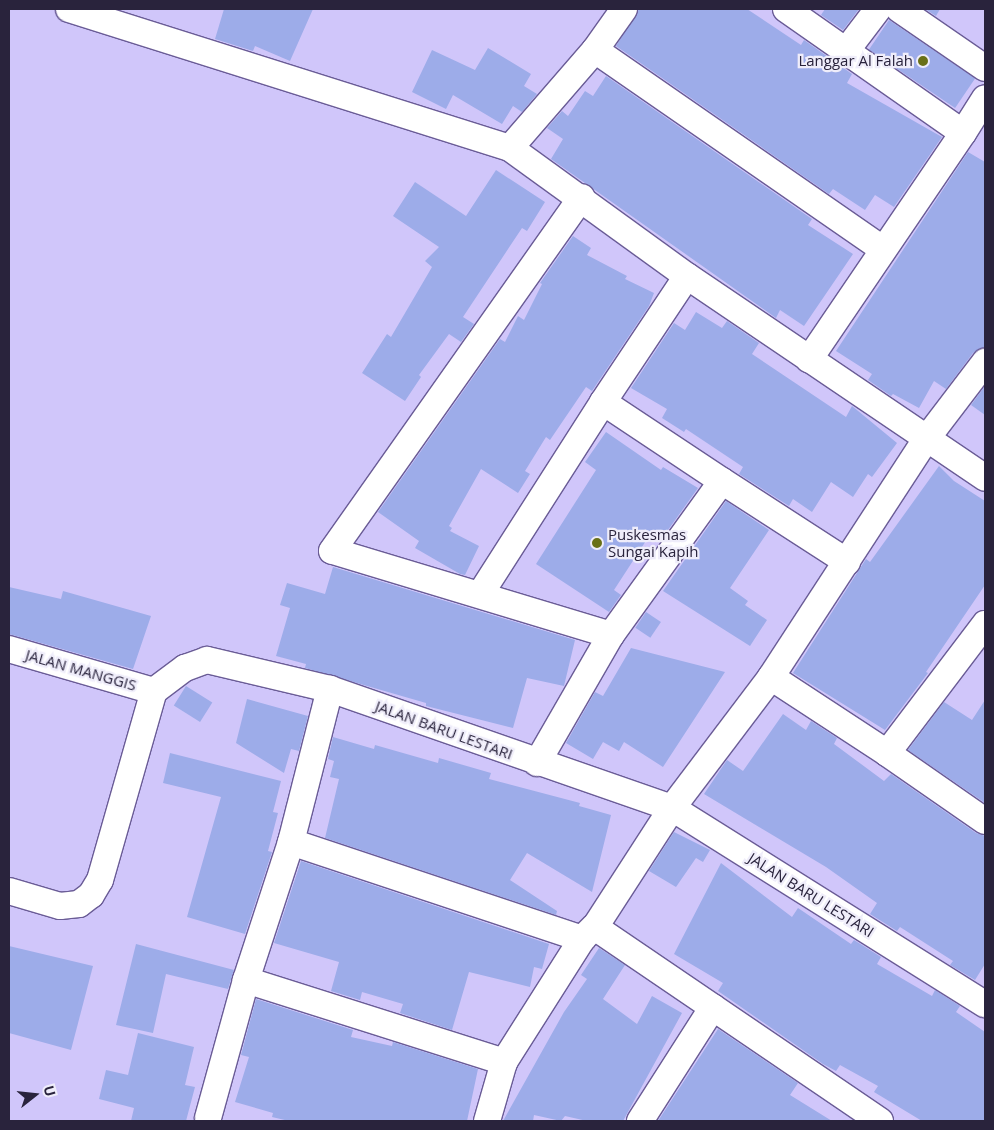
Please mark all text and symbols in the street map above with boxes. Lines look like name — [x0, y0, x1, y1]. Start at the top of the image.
place label: Langgar Al Falah — [798, 52, 913, 70]
marker: Langgar Al Falah — [917, 55, 929, 67]
place label: Puskesmas Sungai Kapih — [608, 525, 698, 560]
marker: Puskesmas Sungai Kapih — [590, 536, 604, 550]
street label: JALAN MANGGIS — [23, 646, 139, 694]
street label: JALAN BARU LESTARI — [373, 697, 515, 763]
street label: JALAN BARU LESTARI — [745, 849, 877, 941]
north arrow — [10, 1070, 60, 1120]
text: U — [39, 1083, 60, 1098]

